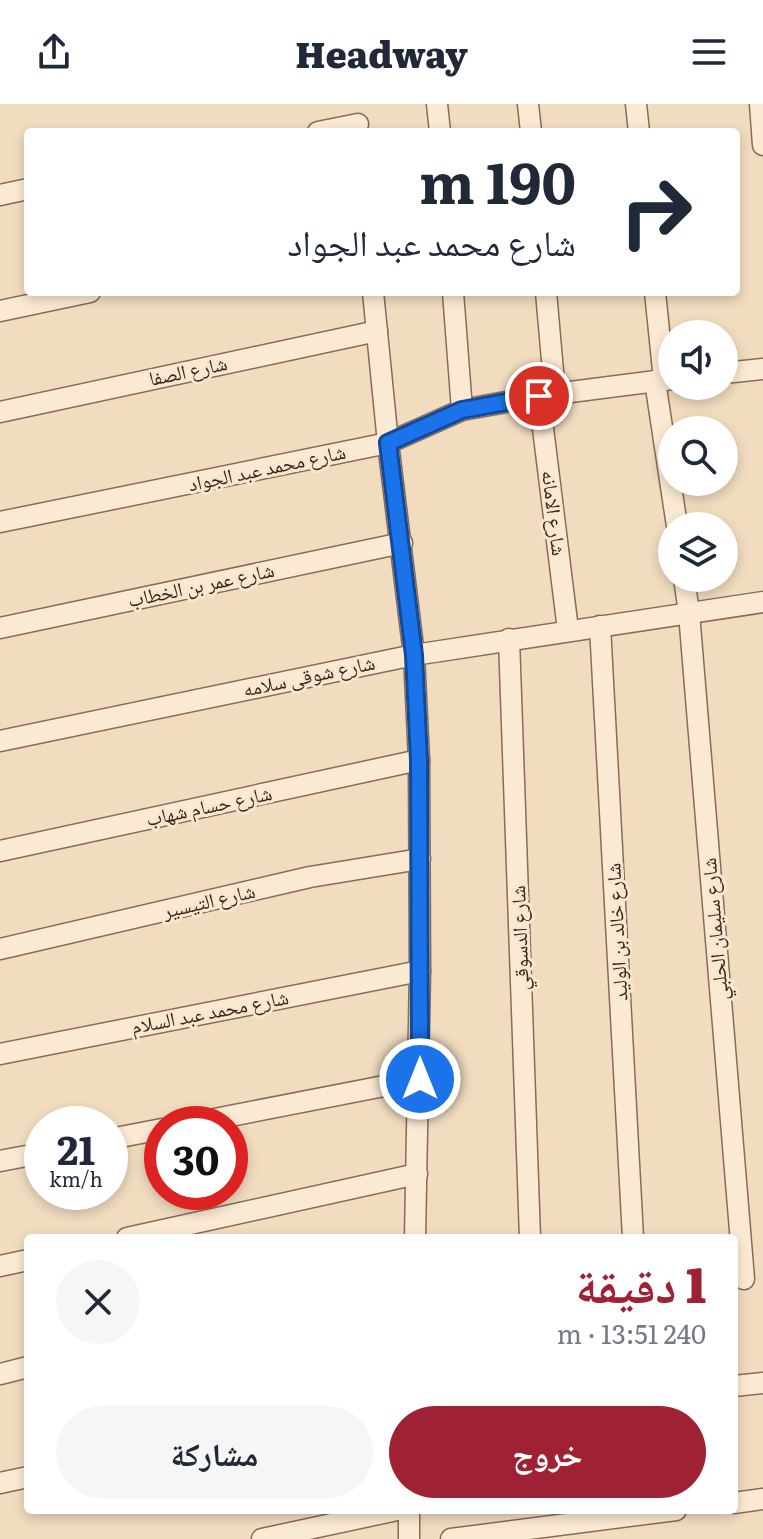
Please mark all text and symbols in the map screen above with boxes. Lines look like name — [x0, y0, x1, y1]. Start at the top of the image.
text: Headway — [295, 26, 468, 79]
icon: share — [32, 30, 76, 74]
icon: menu — [687, 30, 731, 74]
text: 190 m — [419, 138, 576, 221]
icon: right — [604, 160, 708, 264]
text: شارع محمد عبد الجواد — [287, 214, 576, 267]
map controls — [658, 320, 738, 592]
button: sound — [658, 320, 738, 400]
street label: شارع الصفا — [146, 346, 230, 392]
pin — [505, 362, 573, 430]
icon: arrive — [517, 374, 561, 418]
button: search — [658, 416, 738, 496]
street label: شارع محمد عبد الجواد — [185, 435, 348, 497]
street label: شارع الامانه — [536, 468, 576, 557]
button: layers — [658, 512, 738, 592]
street label: شارع عمر بن الخطاب — [125, 553, 277, 613]
street label: شارع شوقى سلامه — [240, 645, 377, 703]
street label: شارع حسام شهاب — [143, 776, 275, 833]
street label: شارع سليمان الحلبي — [692, 856, 737, 1002]
street label: شارع خالد بن الوليد — [596, 862, 634, 1002]
street label: شارع التيسير — [158, 874, 258, 924]
street label: شارع الدسوقي — [501, 885, 538, 991]
street label: شارع محمد عبد السلام — [128, 980, 291, 1041]
position arrow — [378, 1037, 462, 1121]
speed limit sign: 30 — [144, 1106, 248, 1210]
text: 21 — [57, 1118, 95, 1177]
text: km/h — [49, 1163, 103, 1193]
text: 1 دقيقة — [576, 1247, 706, 1318]
button: close — [56, 1260, 140, 1344]
text: 240 m · 13:51 — [557, 1313, 706, 1352]
button: مشاركة — [56, 1406, 373, 1498]
button: خروج — [389, 1406, 706, 1498]

